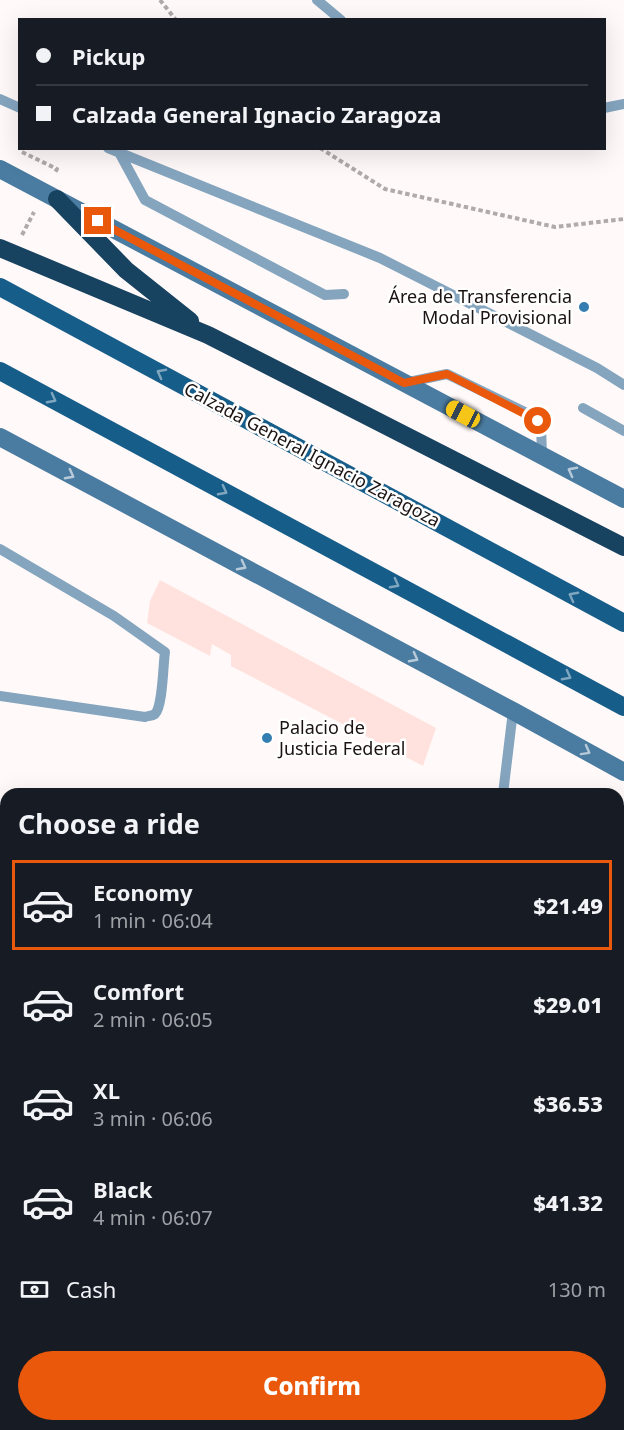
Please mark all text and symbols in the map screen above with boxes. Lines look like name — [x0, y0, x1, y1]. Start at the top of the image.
text: Pickup — [72, 41, 145, 71]
text: Calzada General Ignacio Zaragoza — [72, 99, 441, 129]
route end — [84, 207, 111, 234]
place label: Área de Transferencia Modal Provisional — [388, 284, 572, 329]
marker: Área de Transferencia Modal Provisional — [577, 300, 591, 314]
one-way arrow — [156, 369, 167, 380]
street label: Calzada General Ignacio Zaragoza — [180, 376, 445, 532]
one-way arrow — [45, 392, 56, 403]
car — [443, 398, 483, 430]
route start — [524, 407, 551, 434]
one-way arrow — [568, 467, 579, 478]
one-way arrow — [64, 468, 74, 479]
one-way arrow — [217, 484, 228, 495]
one-way arrow — [236, 559, 247, 570]
one-way arrow — [389, 577, 399, 588]
one-way arrow — [568, 591, 579, 603]
one-way arrow — [408, 651, 419, 662]
one-way arrow — [560, 669, 571, 680]
place label: Palacio de Justicia Federal — [277, 715, 405, 760]
marker: Palacio de Justicia Federal — [260, 731, 274, 745]
one-way arrow — [580, 744, 590, 755]
text: Choose a ride — [18, 805, 200, 842]
text: Economy — [93, 877, 192, 907]
icon: car — [21, 878, 75, 932]
text: $21.49 — [533, 890, 603, 920]
text: 1 min · 06:04 — [93, 907, 213, 934]
text: Comfort — [93, 976, 184, 1006]
icon: car — [21, 977, 75, 1031]
text: $29.01 — [533, 989, 603, 1019]
text: 2 min · 06:05 — [93, 1006, 213, 1033]
text: XL — [93, 1075, 120, 1105]
icon: car — [21, 1076, 75, 1130]
text: $36.53 — [533, 1088, 603, 1118]
text: 3 min · 06:06 — [93, 1105, 213, 1132]
text: Black — [93, 1174, 152, 1204]
icon: car — [21, 1175, 75, 1229]
text: $41.32 — [533, 1187, 603, 1217]
text: 4 min · 06:07 — [93, 1204, 213, 1231]
icon: cash — [18, 1273, 51, 1306]
text: Cash — [66, 1274, 116, 1304]
text: 130 m — [548, 1276, 606, 1303]
button: Confirm — [18, 1351, 606, 1420]

